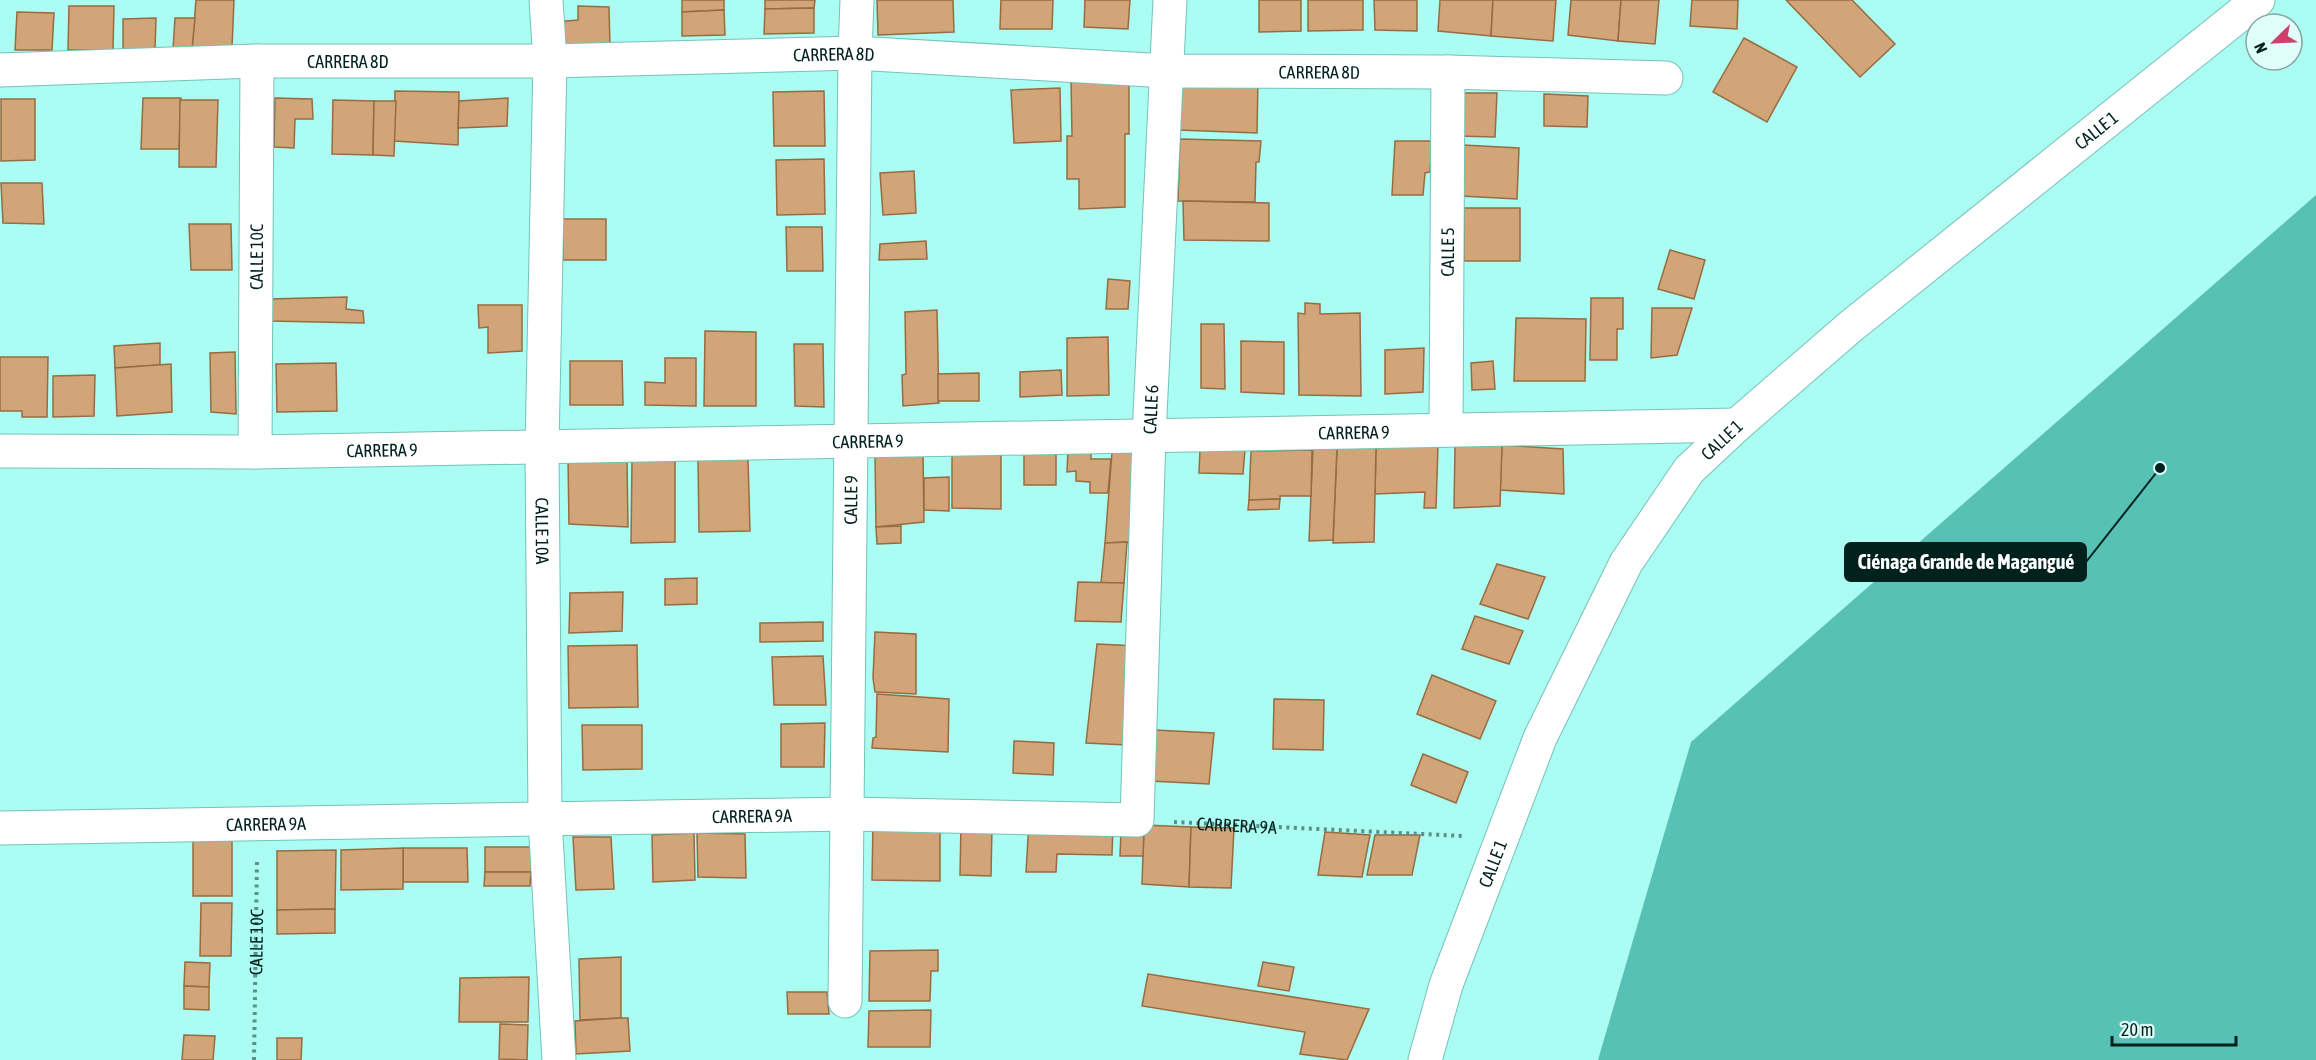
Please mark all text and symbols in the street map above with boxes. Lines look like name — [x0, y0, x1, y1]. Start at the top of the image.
north arrow — [2244, 12, 2304, 72]
text: N — [2250, 40, 2270, 56]
street label: CARRERA 8D — [793, 42, 875, 65]
street label: CARRERA 8D — [307, 51, 389, 72]
street label: CARRERA 8D — [1278, 61, 1360, 82]
street label: CALLE 1 — [2070, 106, 2122, 154]
street label: CALLE 10C — [245, 224, 267, 290]
street label: CALLE 5 — [1436, 227, 1458, 277]
street label: CALLE 6 — [1139, 384, 1162, 435]
street label: CALLE 1 — [1696, 415, 1747, 464]
street label: CARRERA 9 — [1318, 421, 1390, 443]
street label: CARRERA 9 — [832, 430, 904, 452]
street label: CARRERA 9 — [346, 439, 418, 461]
street label: CALLE 9 — [840, 475, 861, 525]
street label: CALLE 10A — [532, 497, 553, 564]
callout: Ciénaga Grande de Magangué — [1845, 543, 2086, 581]
text: Ciénaga Grande de Magangué — [1858, 550, 2074, 573]
street label: CARRERA 9A — [712, 804, 792, 827]
street label: CARRERA 9A — [226, 812, 306, 835]
street label: CARRERA 9A — [1196, 813, 1278, 837]
street label: CALLE 1 — [1474, 837, 1511, 890]
street label: CALLE 10C — [245, 909, 267, 975]
scale bar — [2112, 1009, 2236, 1047]
text: 20 m — [2121, 1019, 2153, 1040]

